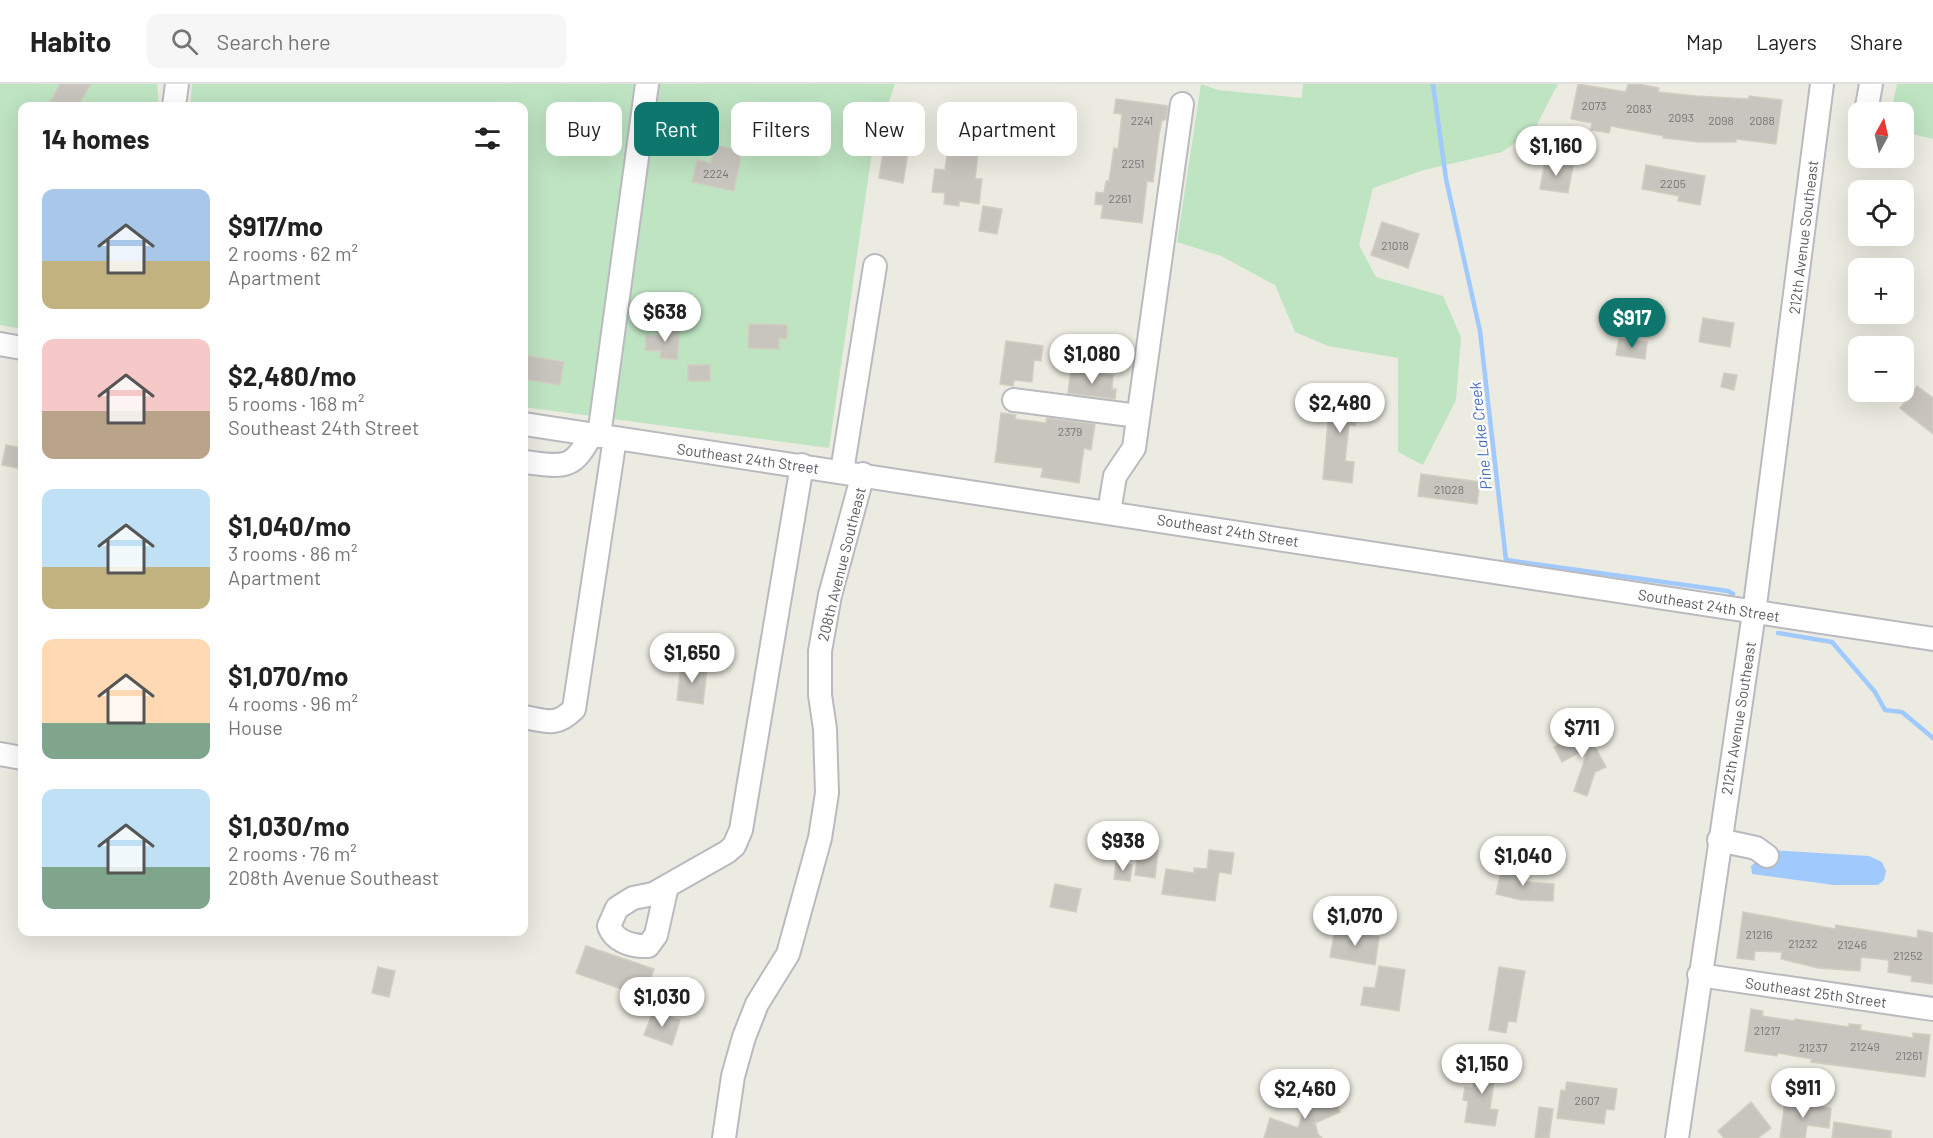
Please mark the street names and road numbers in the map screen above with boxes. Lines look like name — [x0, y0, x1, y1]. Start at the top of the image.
street label: 212th Avenue Southeast — [1785, 159, 1821, 315]
street label: Southeast 24th Street — [676, 439, 820, 477]
street label: 208th Avenue Southeast — [813, 485, 869, 643]
street label: Southeast 24th Street — [1156, 510, 1300, 550]
street label: Southeast 24th Street — [1637, 585, 1781, 625]
street label: 212th Avenue Southeast — [1717, 640, 1759, 796]
street label: Southeast 25th Street — [1744, 973, 1888, 1011]

